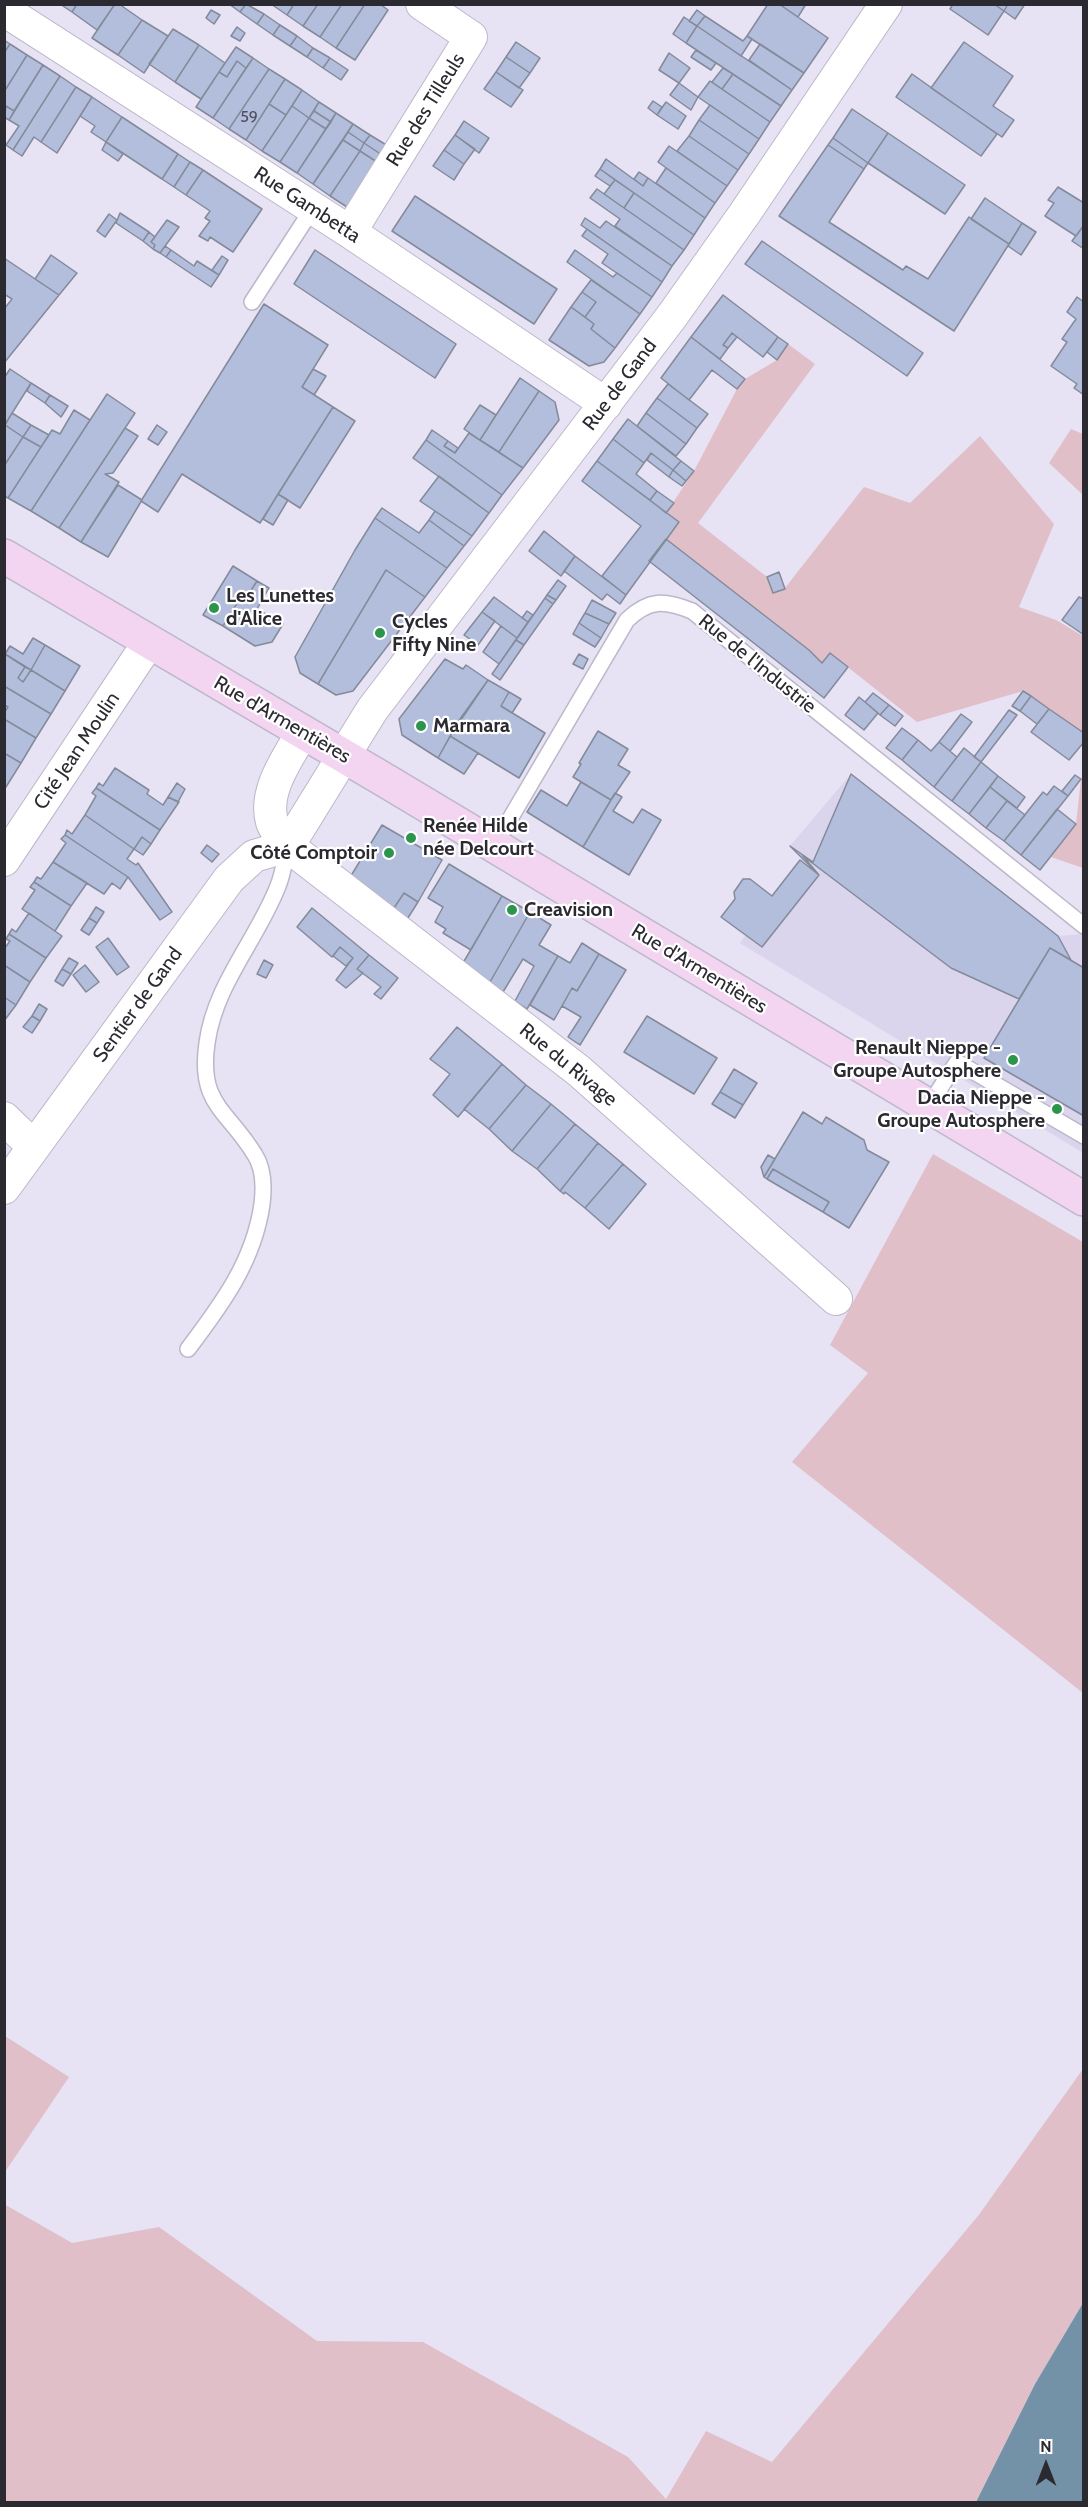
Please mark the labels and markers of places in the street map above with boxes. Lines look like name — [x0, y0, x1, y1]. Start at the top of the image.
place label: Les Lunettes d'Alice — [226, 584, 334, 631]
marker: Les Lunettes d'Alice — [207, 601, 221, 615]
place label: Cycles Fifty Nine — [392, 610, 476, 657]
marker: Cycles Fifty Nine — [373, 626, 387, 640]
place label: Marmara — [433, 714, 510, 738]
marker: Marmara — [414, 719, 428, 733]
place label: Renée Hilde née Delcourt — [423, 814, 534, 861]
marker: Renée Hilde née Delcourt — [404, 831, 418, 845]
place label: Côté Comptoir — [250, 841, 377, 865]
marker: Côté Comptoir — [382, 846, 396, 860]
place label: Creavision — [524, 898, 613, 922]
marker: Creavision — [505, 903, 519, 917]
place label: Renault Nieppe - Groupe Autosphere — [833, 1036, 1001, 1083]
marker: Renault Nieppe - Groupe Autosphere — [1006, 1053, 1020, 1067]
place label: Dacia Nieppe - Groupe Autosphere — [877, 1086, 1045, 1133]
marker: Dacia Nieppe - Groupe Autosphere — [1050, 1102, 1064, 1116]

